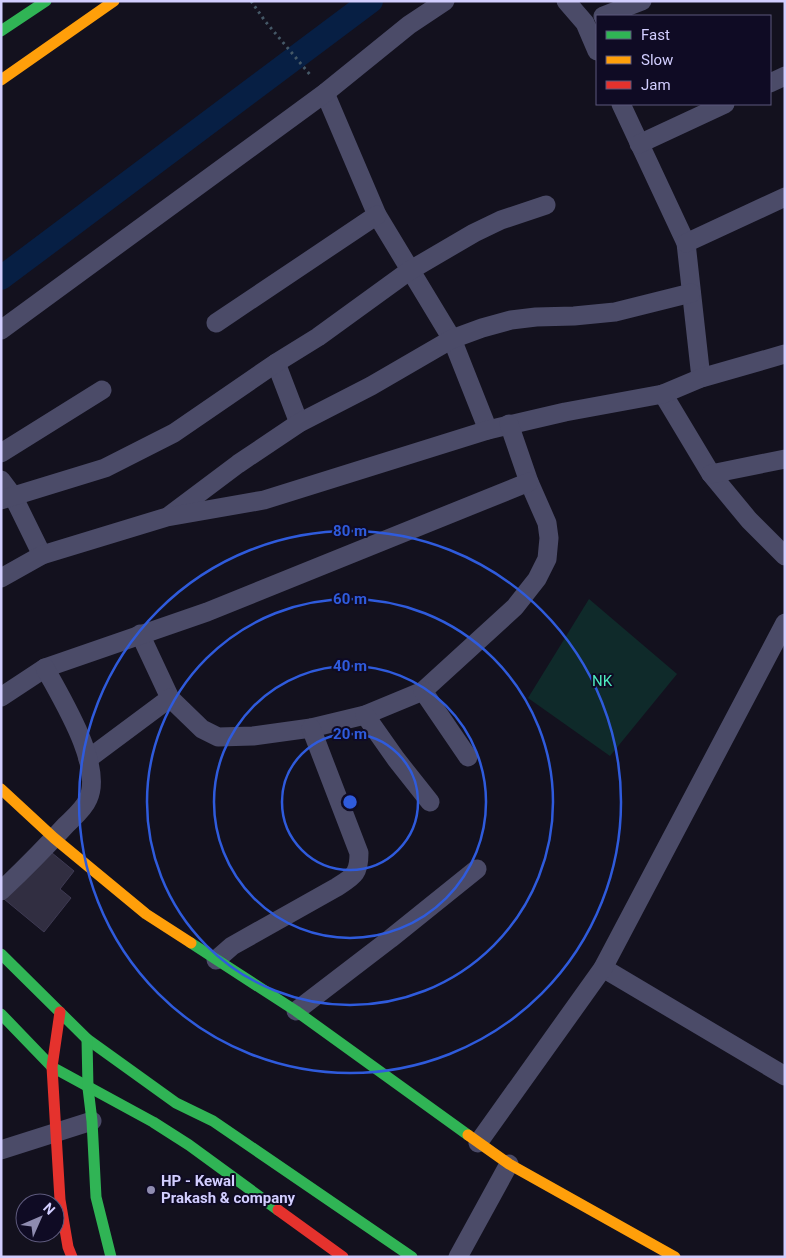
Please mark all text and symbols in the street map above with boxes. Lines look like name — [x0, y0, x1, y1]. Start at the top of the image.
legend — [596, 15, 771, 105]
text: Fast — [641, 26, 670, 44]
text: Slow — [641, 51, 673, 69]
text: Jam — [641, 76, 671, 94]
text: 80 m — [333, 522, 367, 540]
text: 60 m — [333, 590, 367, 608]
text: 40 m — [333, 657, 367, 675]
park label: NK — [592, 672, 613, 690]
text: 20 m — [333, 725, 367, 743]
centre of rings — [341, 793, 359, 811]
place label: HP - Kewal Prakash & company — [161, 1172, 296, 1207]
marker: HP - Kewal Prakash & company — [145, 1184, 157, 1196]
north arrow — [15, 1193, 65, 1243]
text: N — [40, 1200, 58, 1218]

